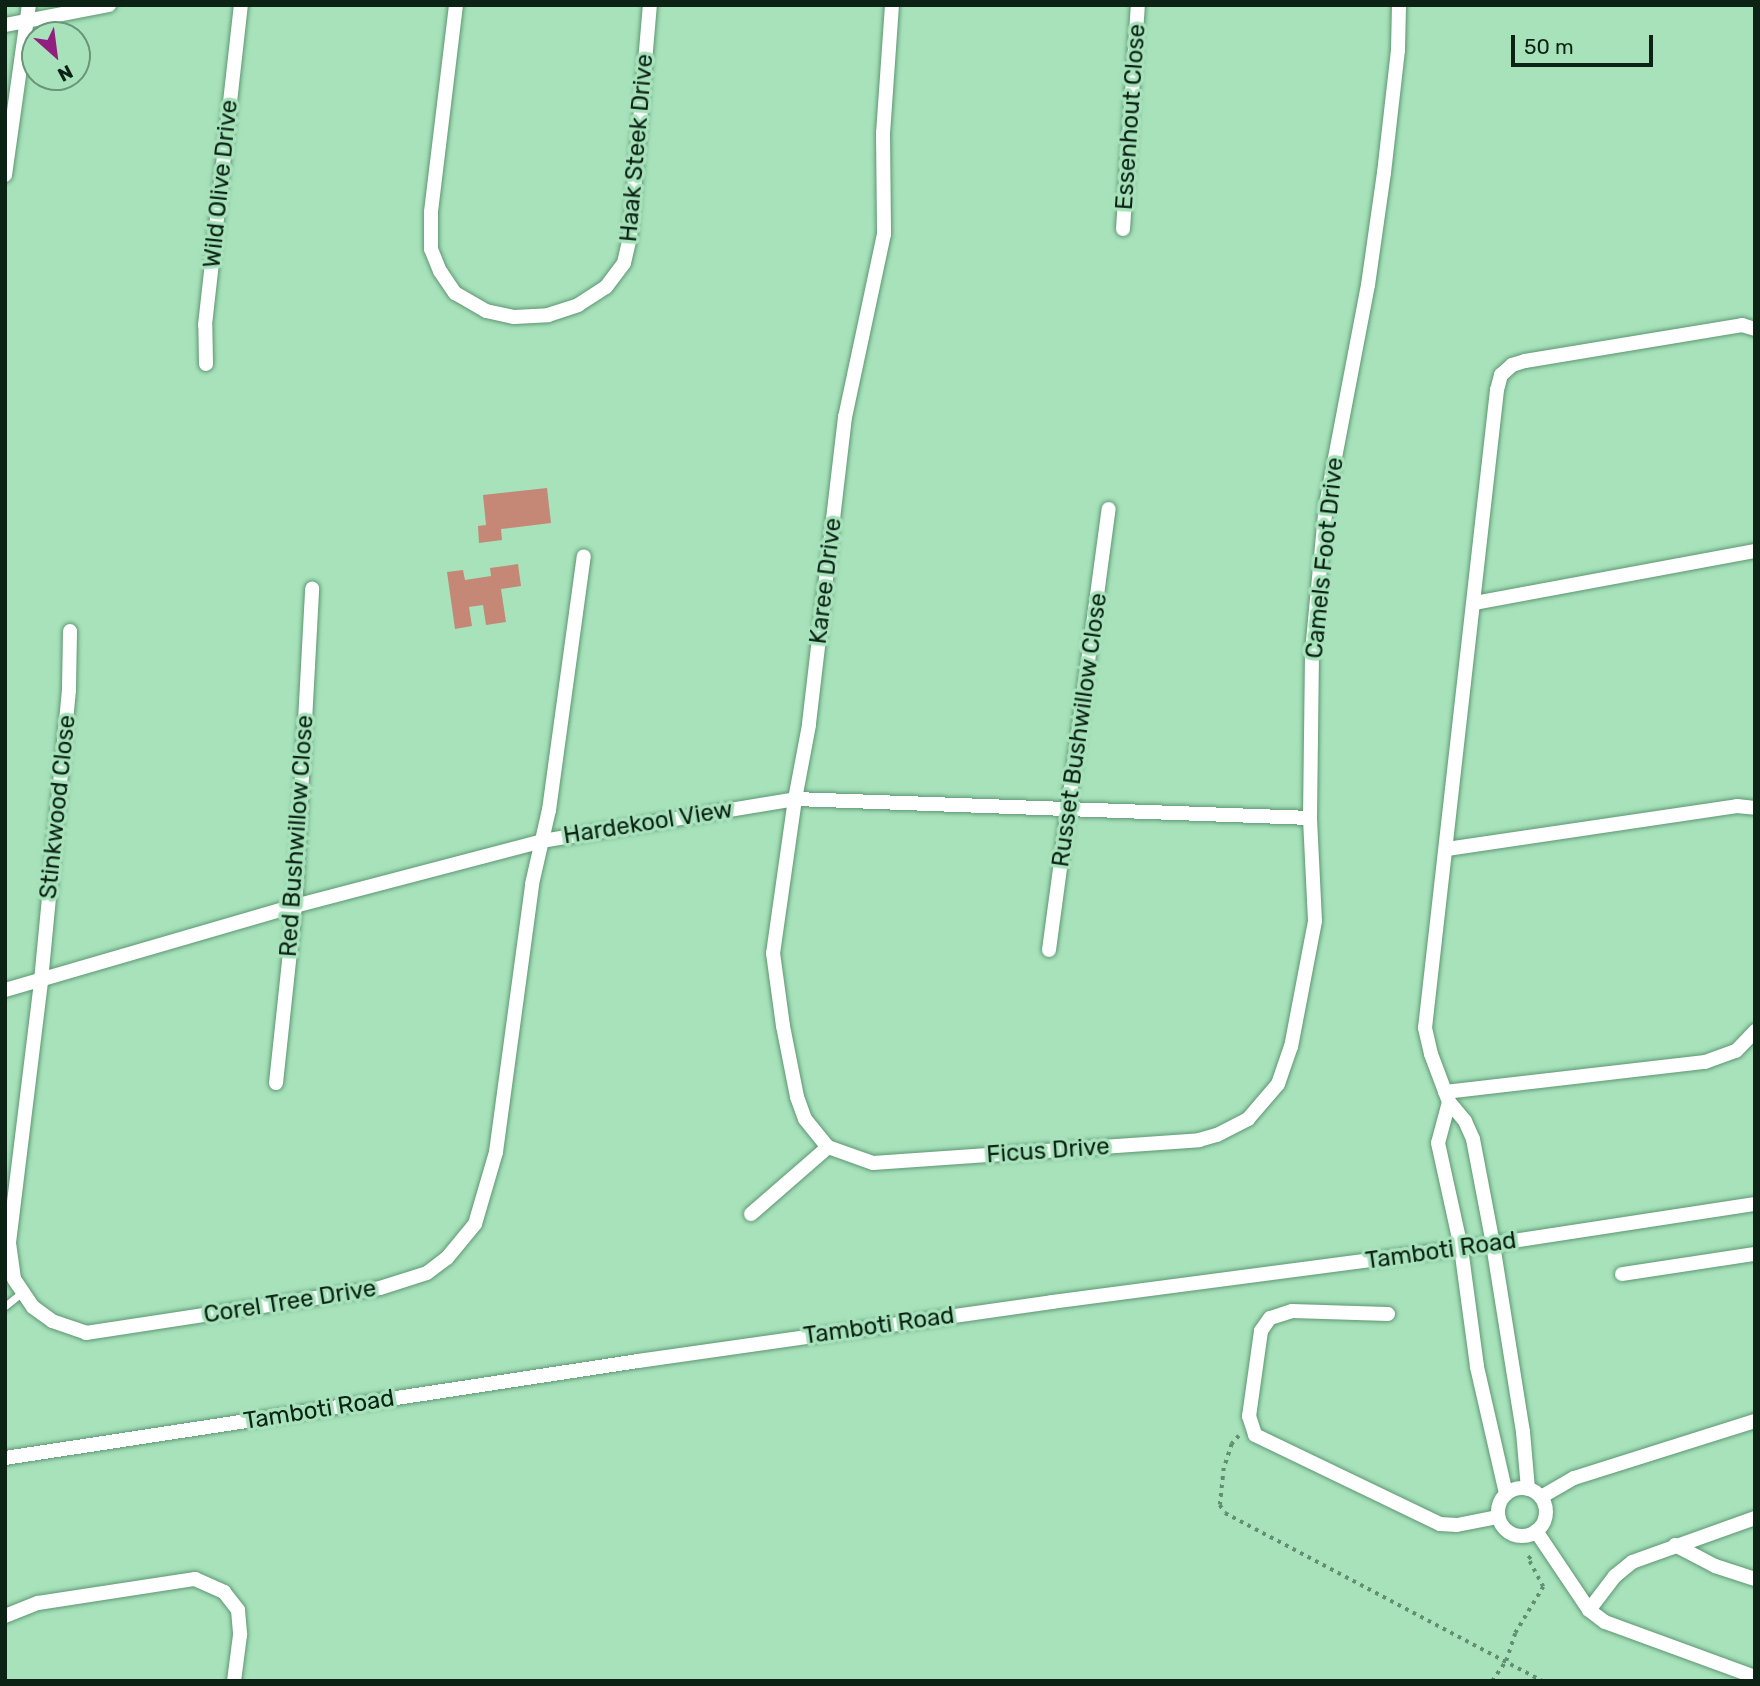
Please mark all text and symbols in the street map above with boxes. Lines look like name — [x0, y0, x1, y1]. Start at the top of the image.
north arrow — [21, 21, 91, 91]
scale bar — [1515, 21, 1657, 65]
street label: Essenhout Close — [1110, 23, 1152, 211]
text: 50 m — [1524, 34, 1574, 59]
street label: Haak Steek Drive — [614, 53, 660, 243]
text: N — [54, 60, 77, 87]
street label: Wild Olive Drive — [198, 99, 244, 269]
street label: Camels Foot Drive — [1300, 456, 1350, 660]
street label: Karee Drive — [804, 516, 848, 646]
street label: Russet Bushwillow Close — [1046, 591, 1114, 869]
street label: Stinkwood Close — [34, 714, 82, 900]
street label: Red Bushwillow Close — [274, 714, 320, 958]
street label: Hardekool View — [561, 795, 735, 851]
street label: Ficus Drive — [985, 1132, 1111, 1170]
street label: Tamboti Road — [1364, 1226, 1518, 1276]
street label: Corel Tree Drive — [201, 1274, 379, 1330]
street label: Tamboti Road — [802, 1301, 956, 1351]
street label: Tamboti Road — [242, 1384, 396, 1436]

